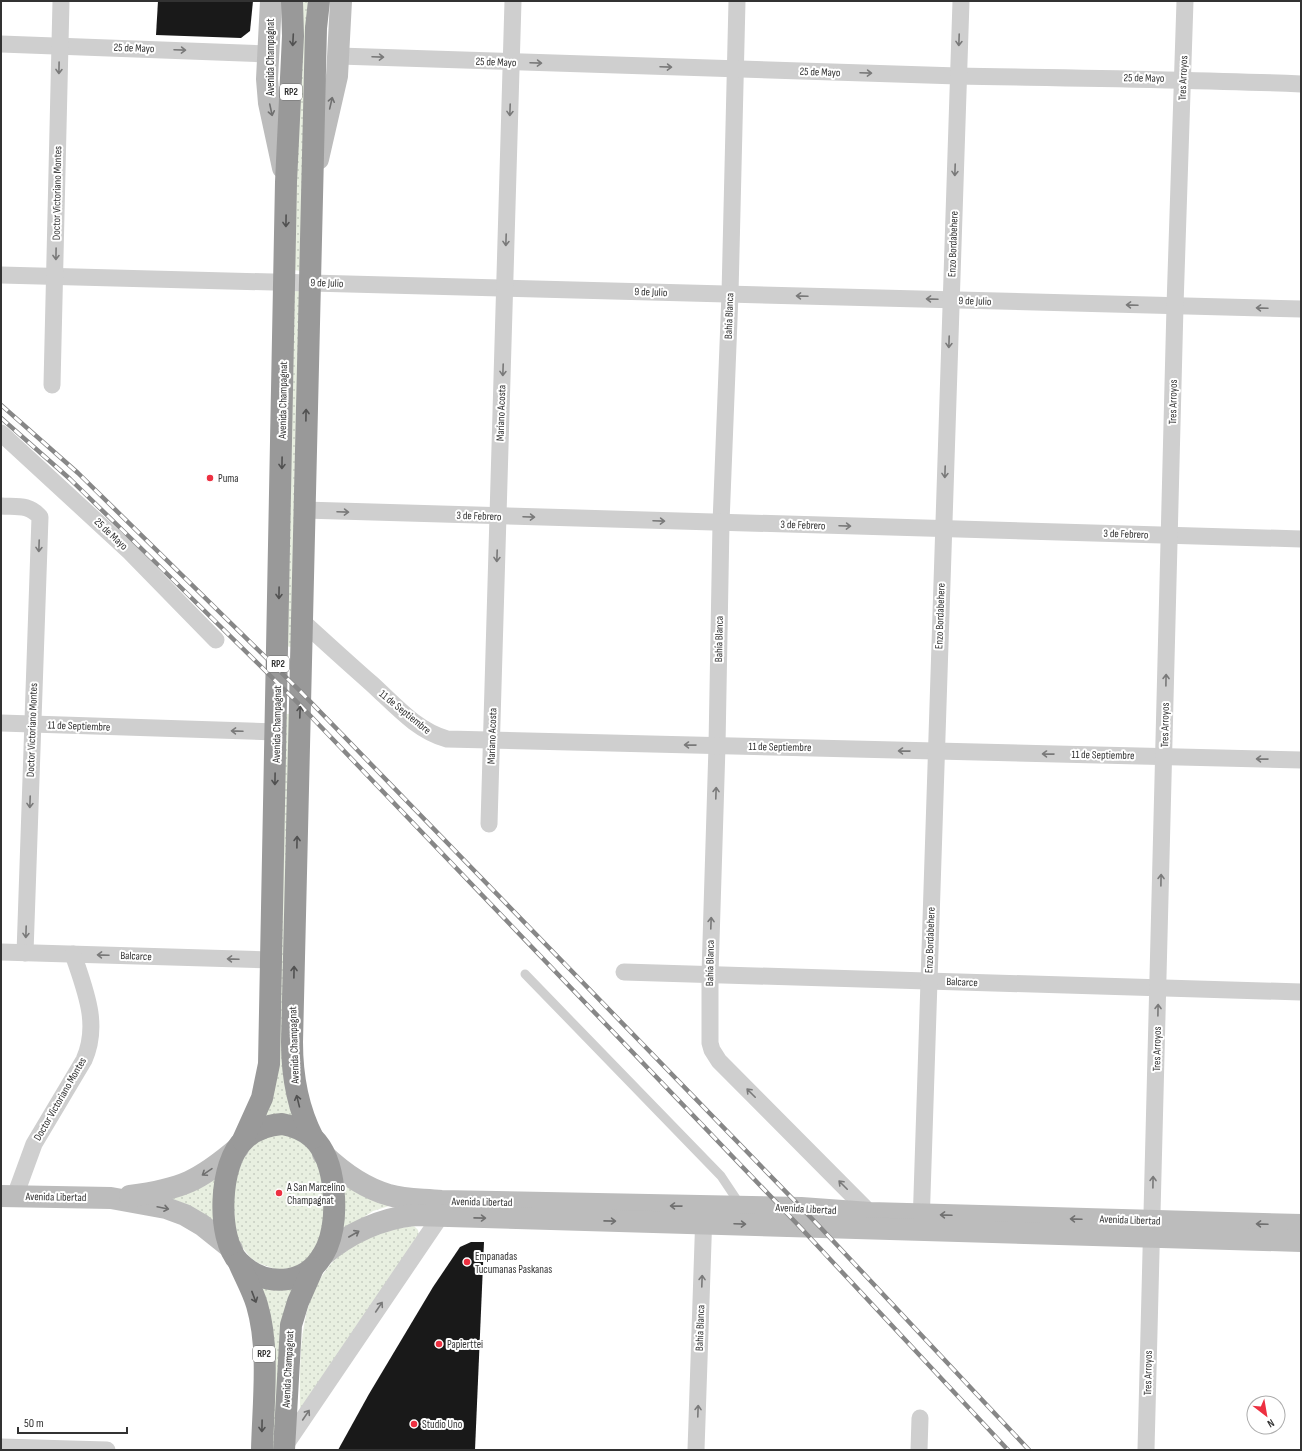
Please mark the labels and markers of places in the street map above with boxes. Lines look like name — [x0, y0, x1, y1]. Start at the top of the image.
place label: Puma — [218, 472, 239, 485]
marker: Puma — [205, 473, 215, 483]
place label: A San Marcelino Champagnat — [286, 1181, 345, 1207]
marker: A San Marcelino Champagnat — [274, 1188, 284, 1198]
place label: Empanadas Tucumanas Paskanas — [475, 1250, 552, 1276]
marker: Empanadas Tucumanas Paskanas — [462, 1257, 472, 1267]
place label: Papierttei — [447, 1338, 483, 1351]
marker: Papierttei — [434, 1339, 444, 1349]
place label: Studio Uno — [422, 1418, 463, 1431]
marker: Studio Uno — [409, 1419, 419, 1429]

